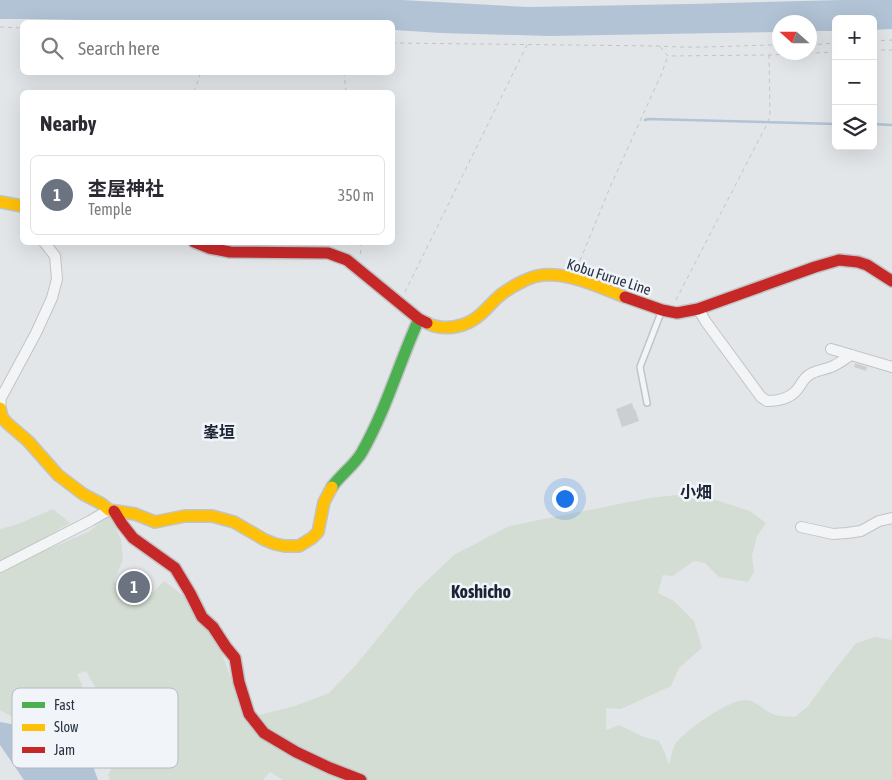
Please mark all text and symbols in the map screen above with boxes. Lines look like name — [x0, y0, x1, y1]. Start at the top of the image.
north arrow — [772, 15, 817, 60]
map controls — [832, 15, 877, 150]
button: + — [832, 15, 877, 60]
search box — [20, 20, 395, 75]
icon: search — [38, 34, 66, 62]
text: Search here — [78, 37, 160, 59]
button: − — [832, 60, 877, 105]
button: layers — [832, 105, 877, 150]
text: Nearby — [40, 111, 96, 135]
text: 杢屋神社 — [88, 177, 164, 199]
text: 1 — [53, 186, 61, 204]
text: 350 m — [338, 186, 374, 204]
text: Temple — [88, 200, 132, 218]
street label: Kobu Furue Line — [565, 255, 654, 298]
district label: 峯垣 — [203, 423, 235, 441]
district label: 小畑 — [680, 483, 712, 501]
your location — [552, 486, 578, 512]
pin: 1 — [118, 568, 150, 606]
district label: Koshicho — [451, 581, 511, 602]
legend — [12, 688, 178, 768]
text: Fast — [54, 697, 75, 713]
text: Slow — [54, 719, 79, 735]
text: Jam — [54, 742, 75, 758]

